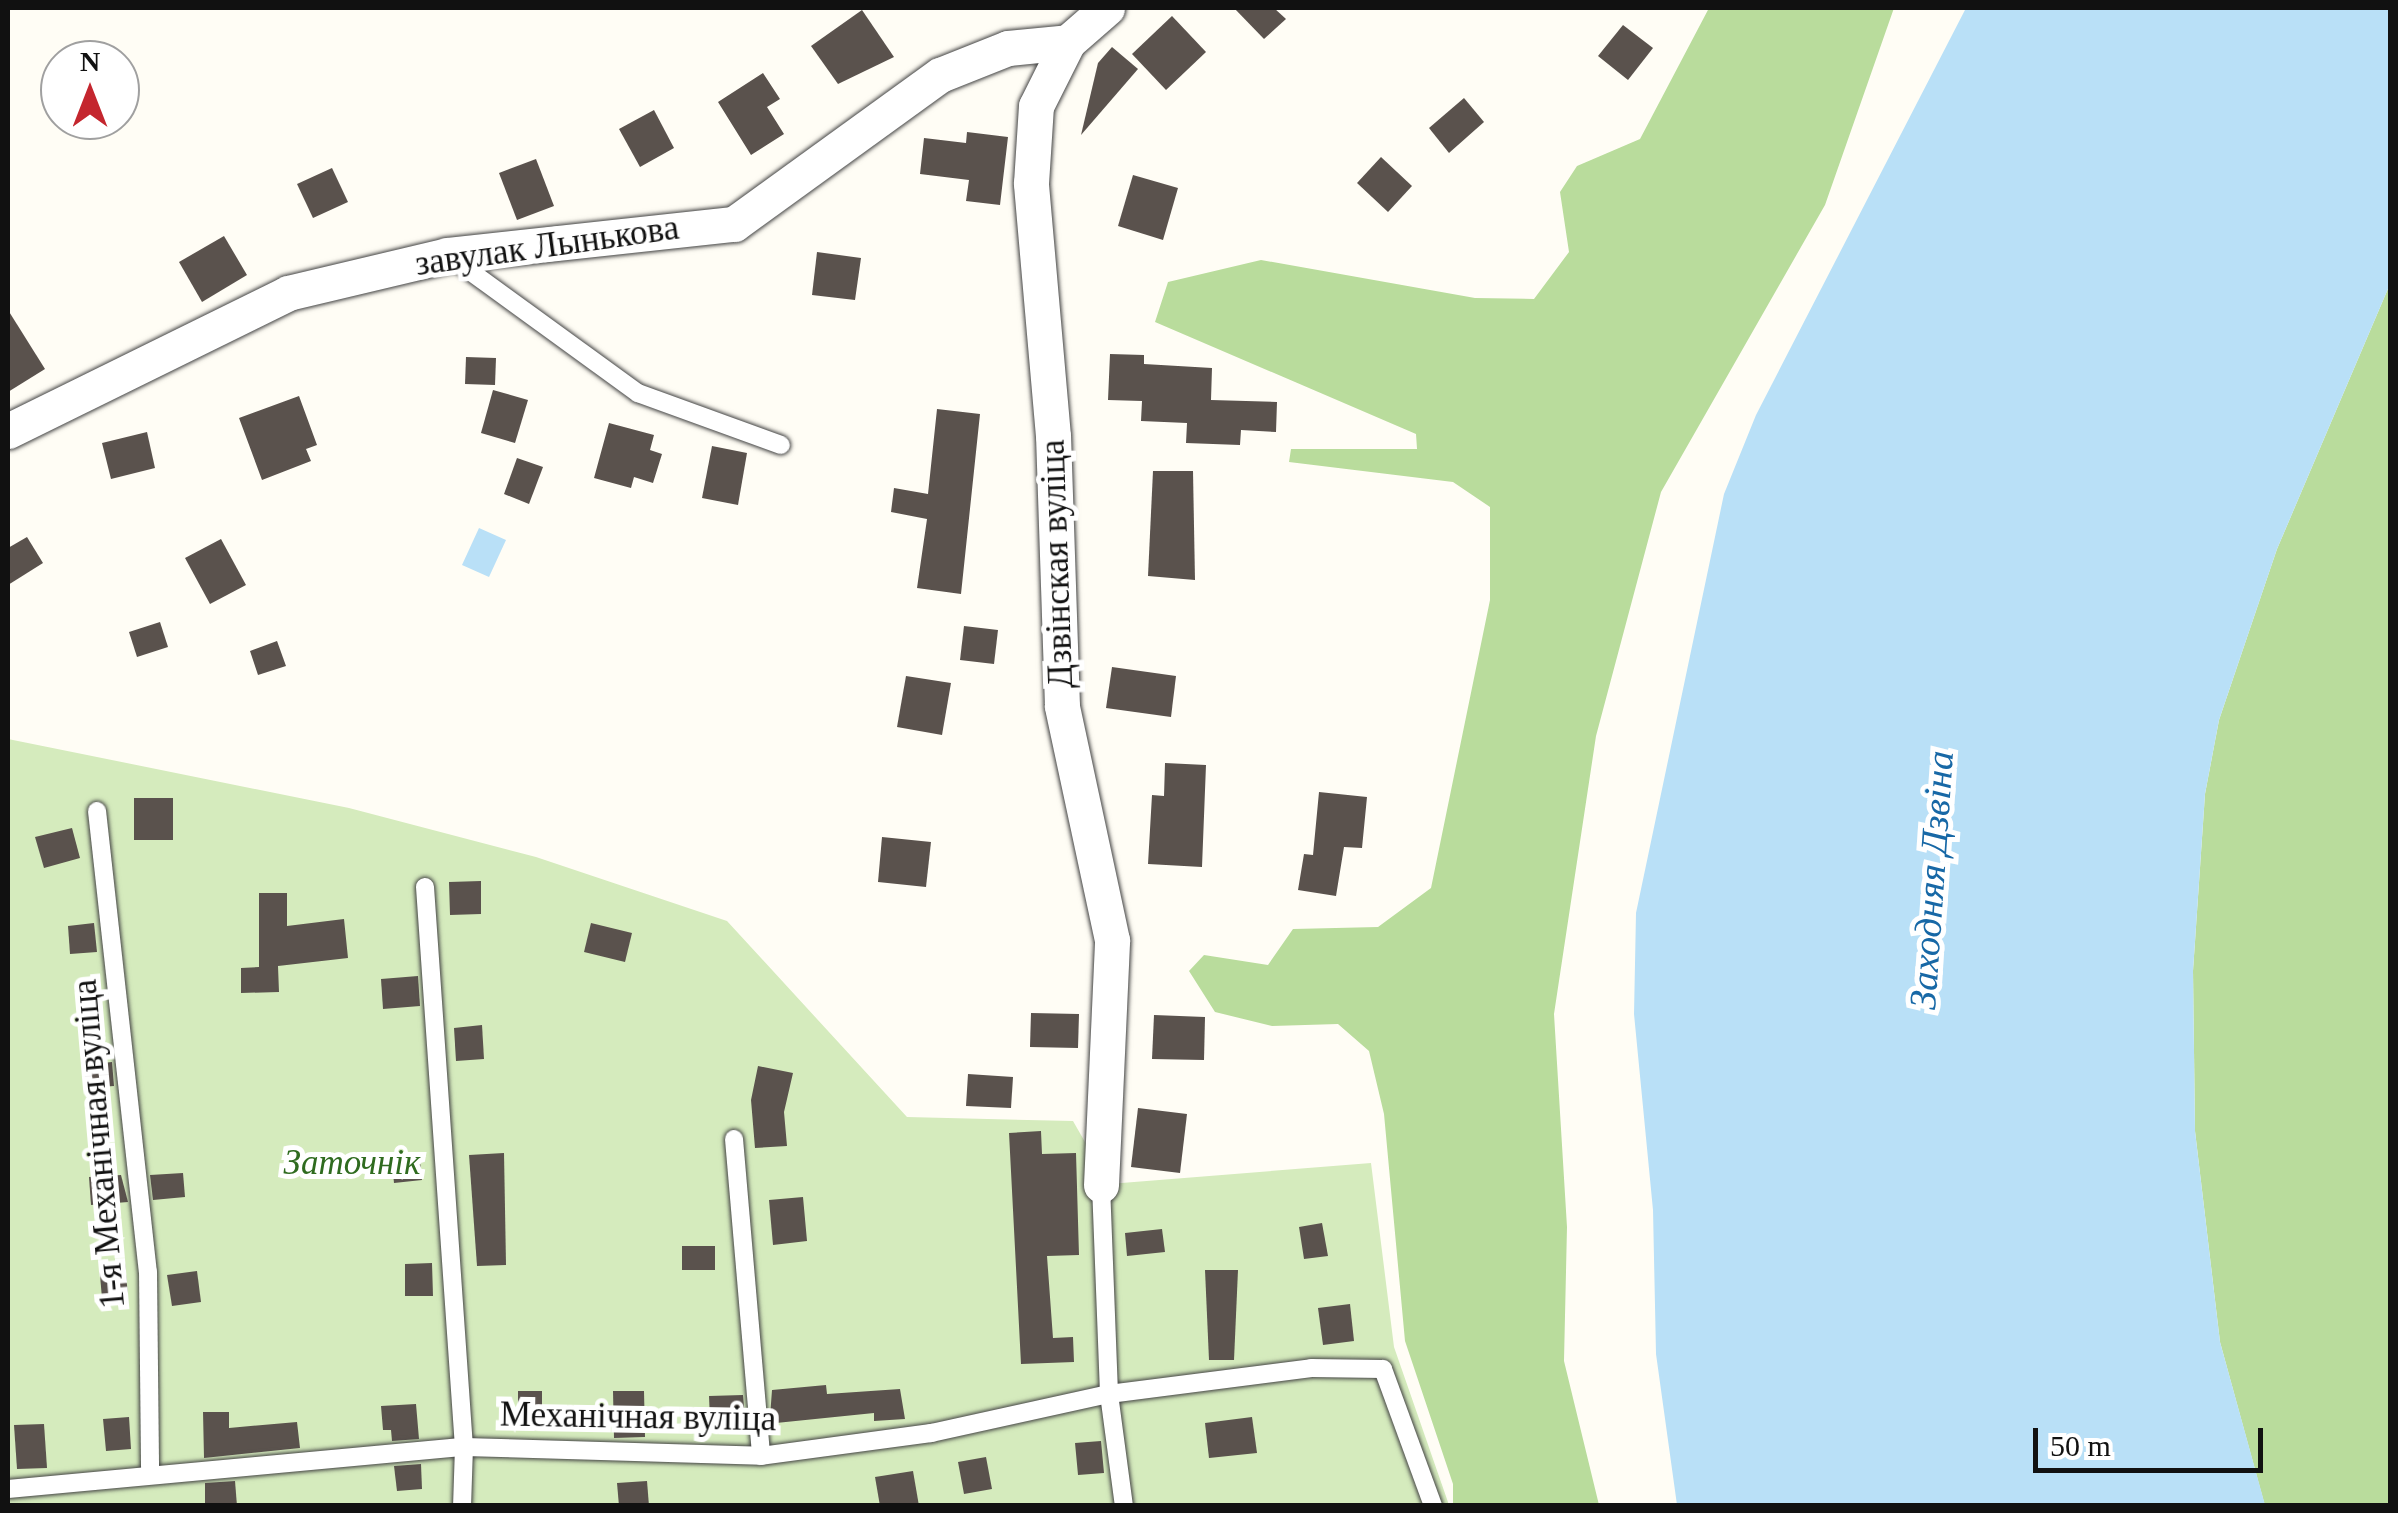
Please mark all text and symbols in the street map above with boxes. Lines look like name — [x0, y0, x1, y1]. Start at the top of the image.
north arrow — [40, 40, 140, 140]
text: N — [80, 46, 100, 77]
street label: завулак Лынькова — [413, 207, 681, 285]
street label: Дзвінская вуліца — [1032, 439, 1082, 689]
water label: Заходняя Дзвіна — [1900, 749, 1964, 1011]
street label: 1-я Механічная вуліца — [64, 978, 134, 1310]
park label: Заточнік — [284, 1142, 420, 1184]
street label: Механічная вуліца — [500, 1394, 776, 1440]
scale bar — [2038, 1408, 2268, 1470]
text: 50 m — [2050, 1429, 2111, 1462]

